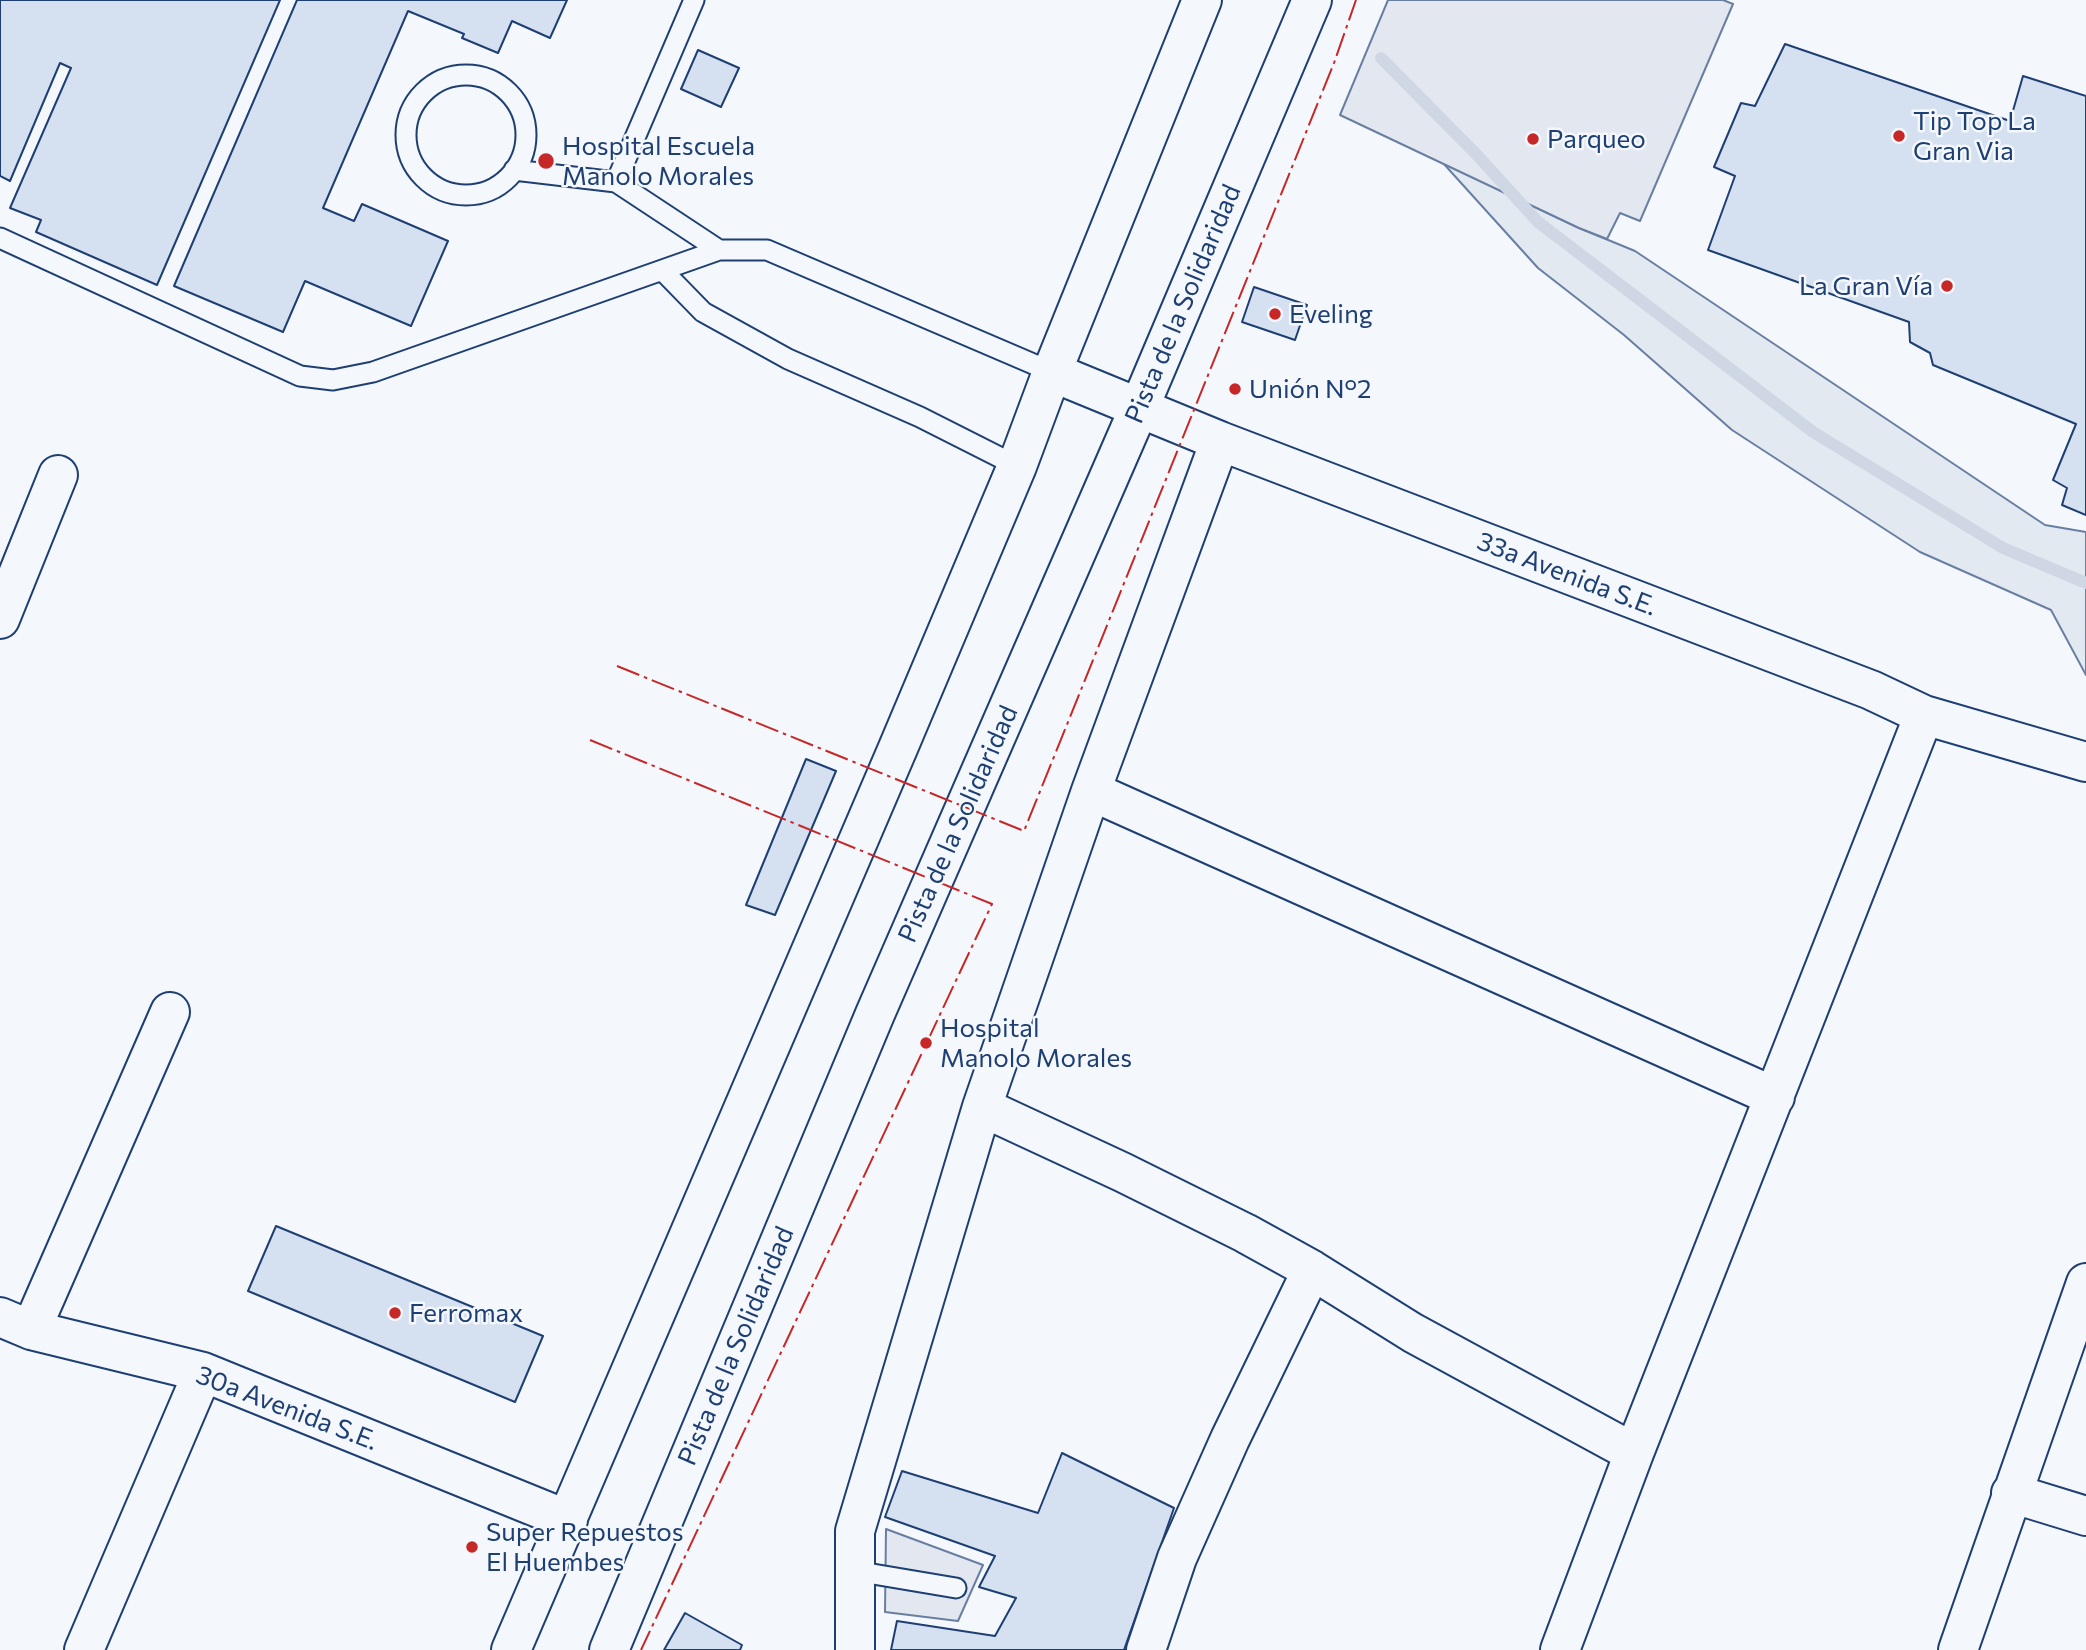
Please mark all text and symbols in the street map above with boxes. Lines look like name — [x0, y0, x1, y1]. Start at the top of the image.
place label: Tip Top La Gran Via — [1913, 105, 2036, 166]
place label: Parqueo — [1547, 123, 1646, 155]
marker: Tip Top La Gran Via — [1891, 128, 1907, 144]
place label: Hospital Escuela Manolo Morales — [562, 130, 755, 192]
marker: Parqueo — [1525, 131, 1541, 147]
marker: Hospital Escuela Manolo Morales — [536, 151, 556, 171]
street label: Pista de la Solidaridad — [1119, 180, 1247, 428]
place label: La Gran Vía — [1799, 270, 1933, 302]
marker: La Gran Vía — [1939, 278, 1955, 294]
place label: Eveling — [1289, 298, 1373, 330]
marker: Eveling — [1267, 306, 1283, 322]
place label: Unión N°2 — [1249, 373, 1371, 405]
marker: Unión N°2 — [1227, 381, 1243, 397]
street label: 33a Avenida S.E. — [1473, 525, 1661, 623]
street label: Pista de la Solidaridad — [892, 701, 1024, 947]
place label: Hospital Manolo Morales — [940, 1012, 1132, 1074]
marker: Hospital Manolo Morales — [918, 1035, 934, 1051]
street label: Pista de la Solidaridad — [672, 1222, 800, 1470]
place label: Ferromax — [409, 1297, 523, 1329]
marker: Ferromax — [387, 1305, 403, 1321]
street label: 30a Avenida S.E. — [192, 1359, 382, 1457]
place label: Super Repuestos El Huembes — [486, 1516, 683, 1578]
marker: Super Repuestos El Huembes — [464, 1539, 480, 1555]

